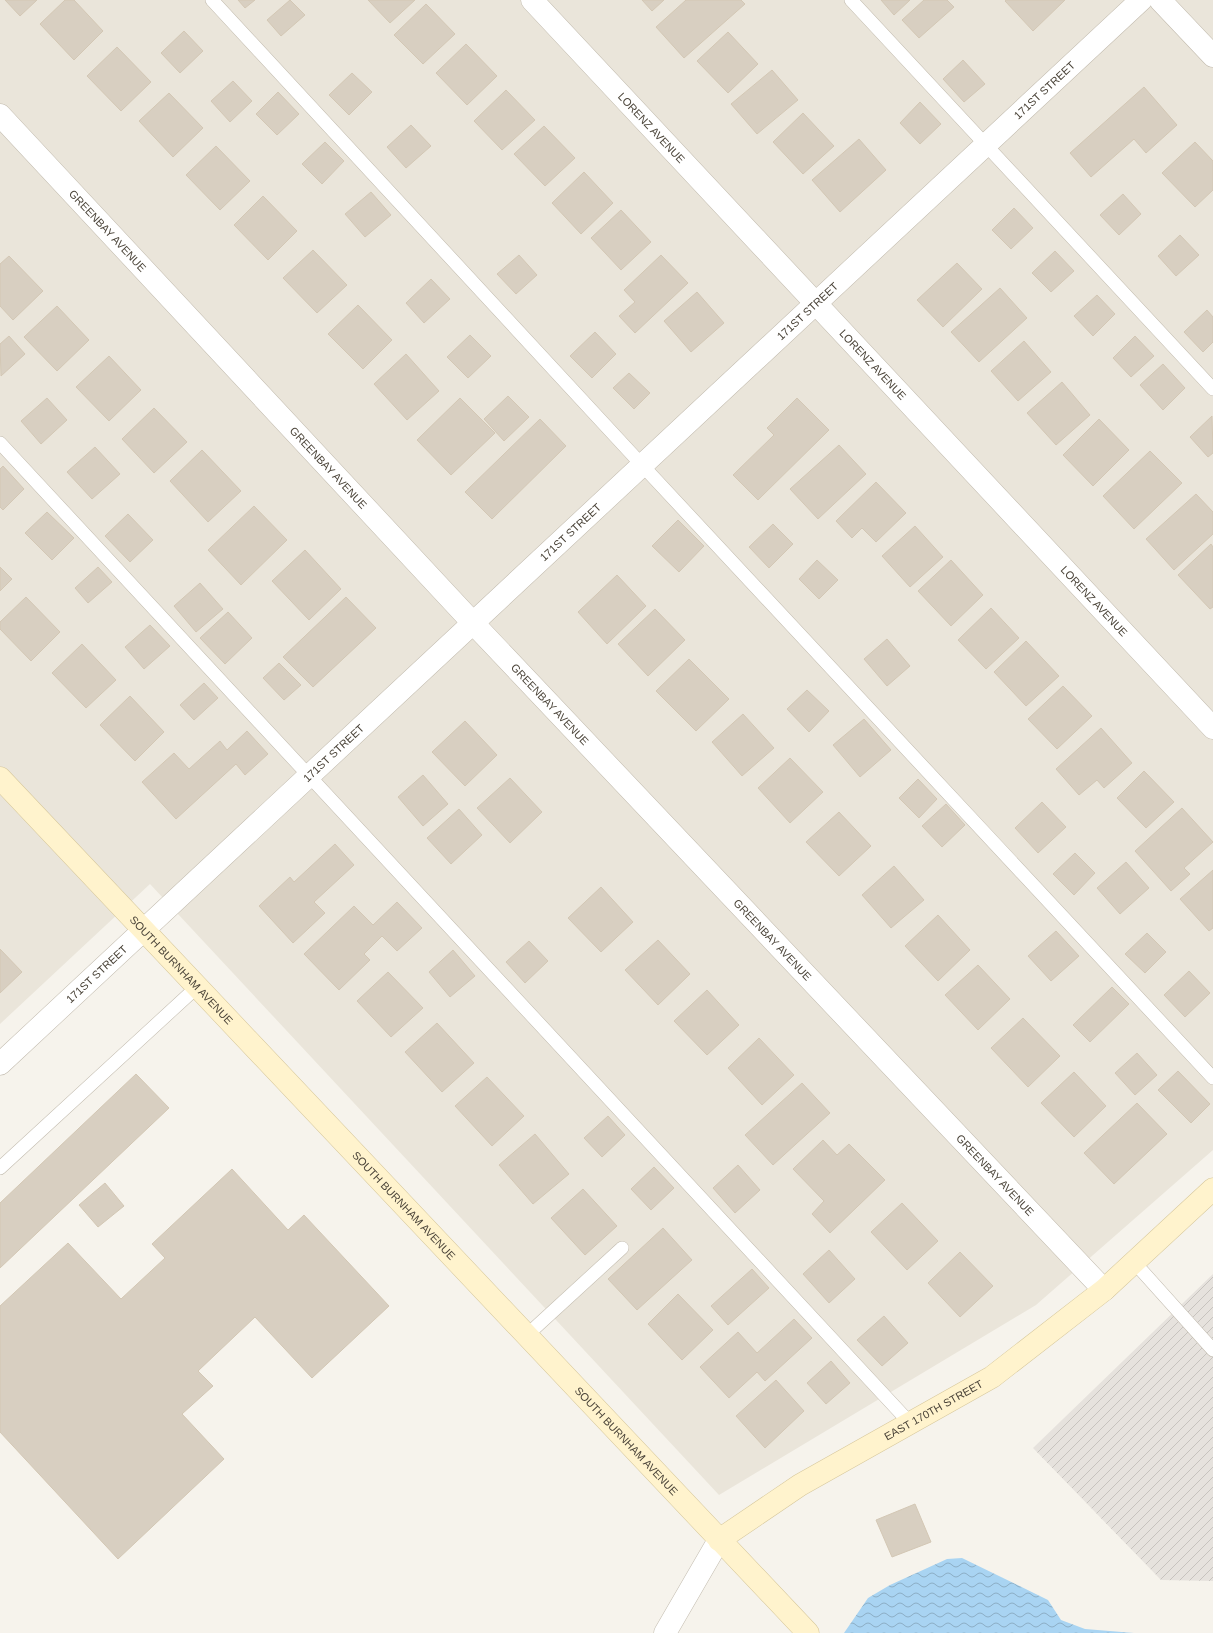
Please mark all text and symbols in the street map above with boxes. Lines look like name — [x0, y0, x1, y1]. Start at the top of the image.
street label: 171ST STREET — [1011, 59, 1077, 121]
street label: LORENZ AVENUE — [616, 90, 687, 165]
street label: GREENBAY AVENUE — [67, 187, 149, 274]
street label: 171ST STREET — [775, 280, 841, 342]
street label: LORENZ AVENUE — [837, 327, 909, 402]
street label: GREENBAY AVENUE — [288, 424, 369, 511]
street label: 171ST STREET — [538, 501, 604, 563]
street label: LORENZ AVENUE — [1059, 563, 1130, 639]
street label: GREENBAY AVENUE — [509, 661, 591, 747]
street label: 171ST STREET — [301, 722, 367, 784]
street label: GREENBAY AVENUE — [731, 897, 814, 983]
street label: SOUTH BURNHAM AVENUE — [127, 913, 235, 1026]
street label: 171ST STREET — [64, 943, 130, 1005]
street label: GREENBAY AVENUE — [954, 1132, 1036, 1218]
street label: SOUTH BURNHAM AVENUE — [350, 1149, 458, 1262]
street label: EAST 170TH STREET — [882, 1377, 985, 1442]
street label: SOUTH BURNHAM AVENUE — [573, 1384, 680, 1497]

